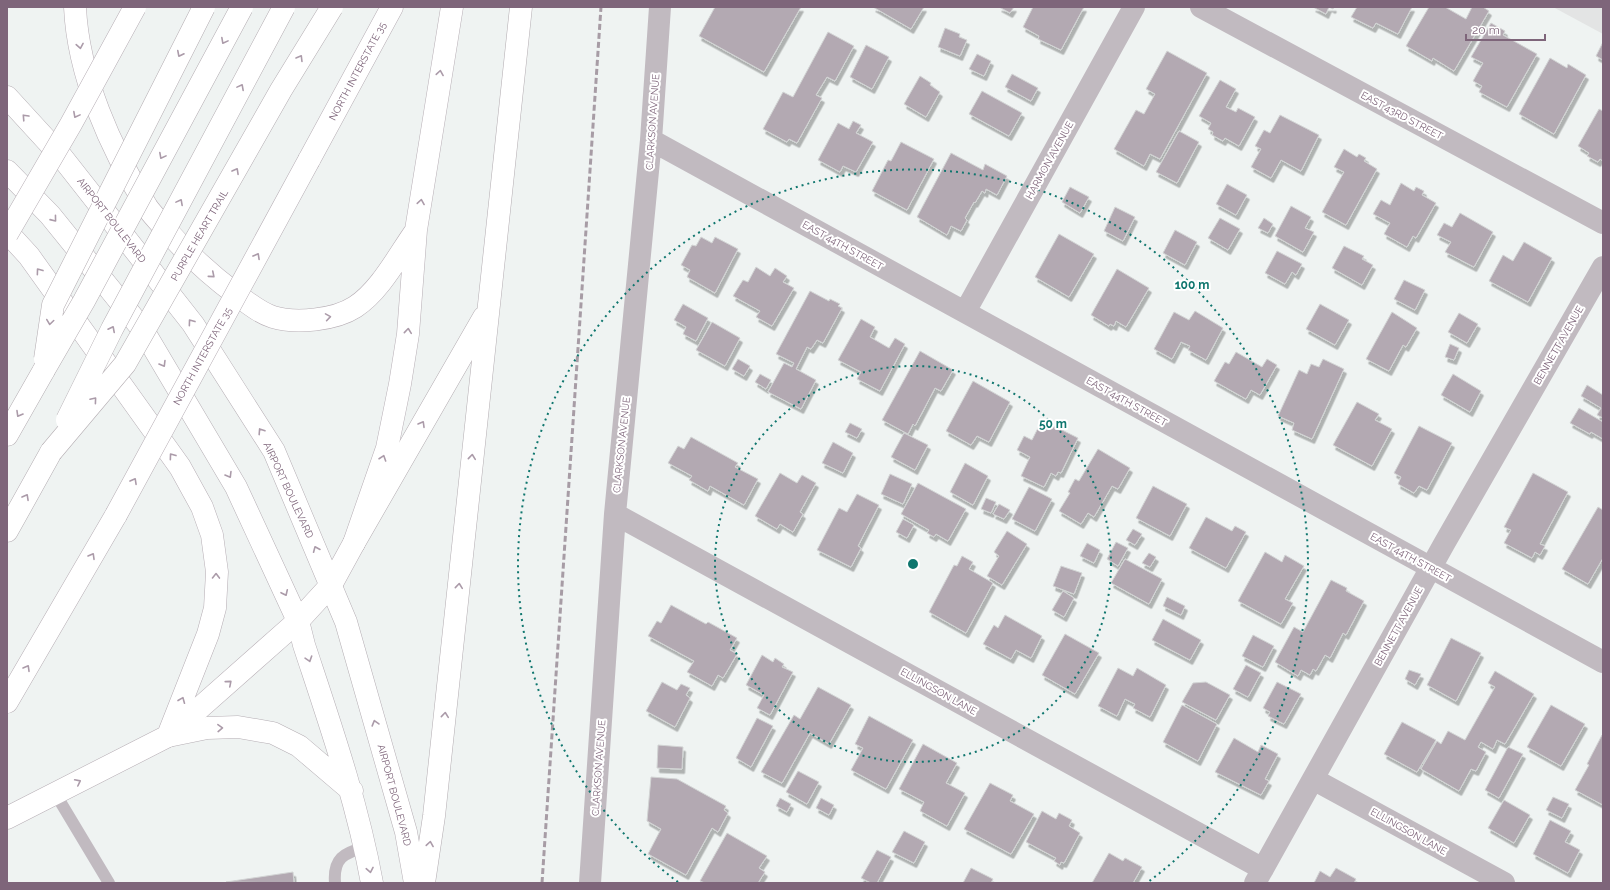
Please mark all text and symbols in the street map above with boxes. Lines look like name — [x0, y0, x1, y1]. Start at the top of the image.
scale bar — [1466, 16, 1545, 42]
street label: NORTH INTERSTATE 35 — [327, 20, 388, 122]
text: 20 m — [1472, 23, 1500, 37]
one-way arrow — [221, 37, 229, 45]
one-way arrow — [75, 42, 84, 49]
one-way arrow — [177, 50, 185, 57]
one-way arrow — [296, 55, 303, 62]
one-way arrow — [436, 70, 444, 76]
street label: CLARKSON AVENUE — [644, 74, 661, 170]
one-way arrow — [236, 84, 244, 91]
street label: EAST 43RD STREET — [1359, 89, 1445, 142]
one-way arrow — [73, 111, 81, 118]
one-way arrow — [23, 114, 30, 122]
street label: HARMON AVENUE — [1023, 119, 1075, 201]
one-way arrow — [160, 152, 167, 159]
one-way arrow — [231, 168, 238, 175]
street label: AIRPORT BOULEVARD — [75, 176, 148, 265]
street label: PURPLE HEART TRAIL — [169, 188, 230, 283]
one-way arrow — [175, 199, 183, 206]
one-way arrow — [416, 199, 425, 205]
one-way arrow — [49, 215, 56, 222]
street label: EAST 44TH STREET — [800, 219, 885, 272]
one-way arrow — [252, 253, 260, 260]
one-way arrow — [37, 268, 44, 275]
one-way arrow — [207, 271, 214, 278]
text: 100 m — [1175, 278, 1209, 292]
street label: BENNETT AVENUE — [1531, 304, 1585, 386]
street label: NORTH INTERSTATE 35 — [171, 305, 234, 407]
one-way arrow — [325, 313, 331, 322]
one-way arrow — [46, 319, 55, 325]
one-way arrow — [188, 319, 196, 326]
one-way arrow — [107, 326, 115, 333]
one-way arrow — [404, 328, 413, 334]
one-way arrow — [158, 360, 166, 367]
street label: EAST 44TH STREET — [1084, 375, 1169, 428]
street label: CLARKSON AVENUE — [611, 397, 632, 494]
one-way arrow — [90, 398, 97, 405]
one-way arrow — [17, 410, 24, 417]
text: 50 m — [1039, 417, 1067, 431]
one-way arrow — [418, 421, 425, 428]
one-way arrow — [258, 428, 266, 435]
street label: AIRPORT BOULEVARD — [261, 440, 316, 540]
one-way arrow — [170, 453, 177, 460]
one-way arrow — [468, 454, 477, 460]
one-way arrow — [378, 455, 387, 462]
one-way arrow — [225, 471, 232, 478]
one-way arrow — [130, 478, 137, 485]
one-way arrow — [21, 494, 29, 501]
street label: EAST 44TH STREET — [1368, 531, 1453, 584]
one-way arrow — [312, 546, 320, 553]
one-way arrow — [87, 553, 95, 560]
centre of rings — [906, 557, 920, 571]
one-way arrow — [212, 573, 220, 579]
one-way arrow — [454, 583, 463, 589]
street label: BENNETT AVENUE — [1372, 585, 1425, 668]
one-way arrow — [280, 589, 288, 596]
one-way arrow — [304, 655, 312, 662]
one-way arrow — [22, 665, 29, 672]
street label: ELLINGSON LANE — [899, 666, 979, 717]
one-way arrow — [224, 680, 231, 687]
one-way arrow — [178, 696, 186, 703]
one-way arrow — [440, 712, 449, 718]
one-way arrow — [371, 720, 380, 727]
street label: CLARKSON AVENUE — [590, 720, 607, 816]
one-way arrow — [217, 723, 223, 732]
street label: AIRPORT BOULEVARD — [376, 743, 413, 847]
one-way arrow — [74, 779, 81, 787]
street label: ELLINGSON LANE — [1369, 806, 1449, 857]
one-way arrow — [425, 841, 434, 848]
one-way arrow — [365, 867, 374, 873]

